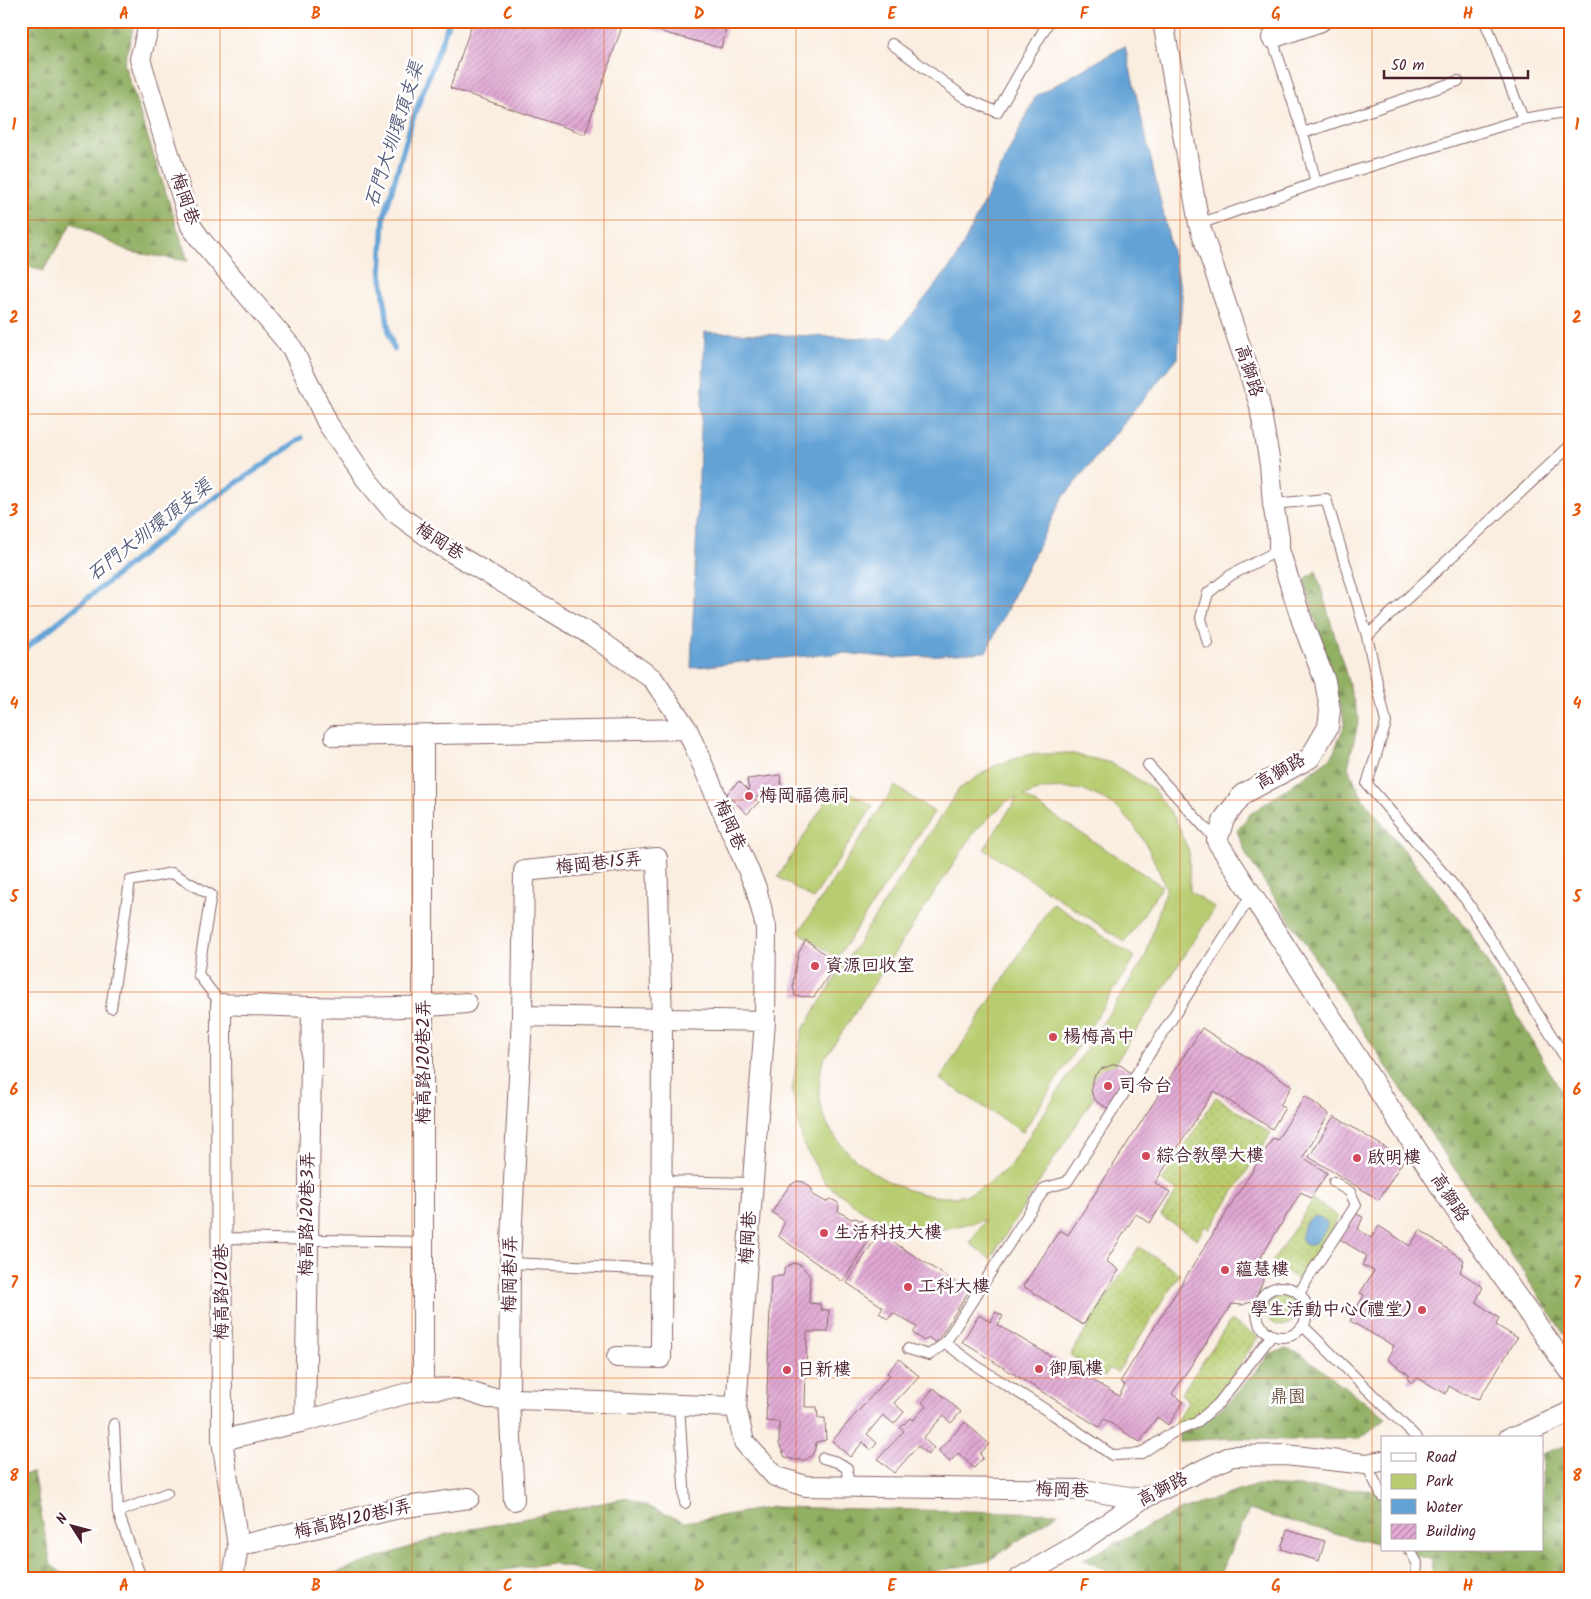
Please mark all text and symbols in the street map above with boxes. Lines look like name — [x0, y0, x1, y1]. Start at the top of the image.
text: A — [119, 2, 129, 27]
text: B — [311, 2, 321, 27]
text: C — [503, 2, 513, 27]
text: D — [694, 2, 705, 27]
text: E — [888, 2, 898, 27]
text: F — [1080, 2, 1090, 27]
text: G — [1271, 2, 1281, 27]
text: H — [1463, 2, 1473, 27]
scale bar — [1384, 48, 1527, 80]
text: 50 m — [1391, 54, 1425, 78]
water label: 石門大圳環頂支渠 — [357, 56, 433, 212]
text: 1 — [12, 113, 17, 138]
text: 1 — [1575, 113, 1580, 138]
street label: 梅岡巷 — [161, 169, 207, 229]
text: 2 — [9, 306, 19, 331]
text: 2 — [1572, 306, 1582, 331]
street label: 高獅路 — [1226, 341, 1270, 401]
water label: 石門大圳環頂支渠 — [81, 471, 221, 590]
text: 3 — [9, 499, 19, 524]
text: 3 — [1572, 499, 1582, 524]
street label: 梅岡巷 — [408, 515, 470, 569]
text: 4 — [10, 692, 19, 717]
text: 4 — [1573, 692, 1582, 717]
street label: 高獅路 — [1250, 746, 1312, 798]
place label: 梅岡福德祠 — [759, 782, 849, 811]
marker: 梅岡福德祠 — [743, 790, 755, 802]
street label: 梅岡巷 — [705, 794, 753, 856]
street label: 梅岡巷15弄 — [554, 845, 644, 883]
text: 5 — [9, 885, 20, 910]
text: 5 — [1572, 885, 1583, 910]
place label: 資源回收室 — [825, 952, 915, 981]
marker: 資源回收室 — [809, 960, 821, 972]
street label: 梅高路120巷2弄 — [410, 999, 439, 1125]
place label: 楊梅高中 — [1063, 1023, 1135, 1052]
marker: 楊梅高中 — [1047, 1031, 1059, 1043]
place label: 司令台 — [1118, 1072, 1172, 1101]
text: 6 — [10, 1078, 19, 1103]
text: 6 — [1573, 1078, 1582, 1103]
marker: 司令台 — [1102, 1080, 1114, 1092]
place label: 綜合教學大樓 — [1156, 1142, 1264, 1171]
place label: 啟明樓 — [1367, 1144, 1421, 1173]
marker: 綜合教學大樓 — [1140, 1150, 1152, 1162]
street label: 梅高路120巷3弄 — [292, 1151, 324, 1277]
marker: 啟明樓 — [1351, 1152, 1363, 1164]
street label: 高獅路 — [1422, 1167, 1476, 1229]
street label: 梅岡巷 — [733, 1210, 765, 1266]
place label: 生活科技大樓 — [834, 1219, 942, 1248]
marker: 生活科技大樓 — [818, 1227, 830, 1239]
street label: 梅岡巷1弄 — [496, 1235, 526, 1313]
street label: 梅高路120巷 — [208, 1243, 237, 1341]
place label: 蘊慧樓 — [1235, 1256, 1289, 1285]
marker: 蘊慧樓 — [1219, 1264, 1231, 1276]
text: 7 — [10, 1271, 18, 1296]
text: 7 — [1573, 1271, 1581, 1296]
place label: 工科大樓 — [918, 1273, 990, 1302]
marker: 工科大樓 — [902, 1281, 914, 1293]
place label: 學生活動中心(禮堂) — [1250, 1296, 1412, 1325]
marker: 學生活動中心(禮堂) — [1416, 1304, 1428, 1316]
place label: 御風樓 — [1049, 1355, 1103, 1384]
place label: 日新樓 — [797, 1356, 851, 1385]
marker: 御風樓 — [1033, 1363, 1045, 1375]
marker: 日新樓 — [781, 1364, 793, 1376]
park label: 鼎園 — [1270, 1383, 1306, 1412]
legend — [1381, 1436, 1544, 1552]
text: Road — [1426, 1446, 1457, 1470]
text: 8 — [9, 1464, 19, 1489]
text: 8 — [1572, 1464, 1582, 1489]
street label: 高獅路 — [1132, 1465, 1194, 1515]
text: Park — [1426, 1470, 1454, 1494]
street label: 梅岡巷 — [1035, 1476, 1089, 1506]
street label: 梅高路120巷1弄 — [291, 1492, 415, 1548]
text: Water — [1426, 1496, 1463, 1520]
north arrow — [48, 1502, 98, 1552]
text: N — [51, 1509, 74, 1529]
text: Building — [1426, 1520, 1476, 1544]
text: A — [119, 1574, 129, 1599]
text: B — [311, 1574, 321, 1599]
text: C — [503, 1574, 513, 1599]
text: D — [694, 1574, 705, 1599]
text: E — [888, 1574, 898, 1599]
text: F — [1080, 1574, 1090, 1599]
text: G — [1271, 1574, 1281, 1599]
text: H — [1463, 1574, 1473, 1599]

